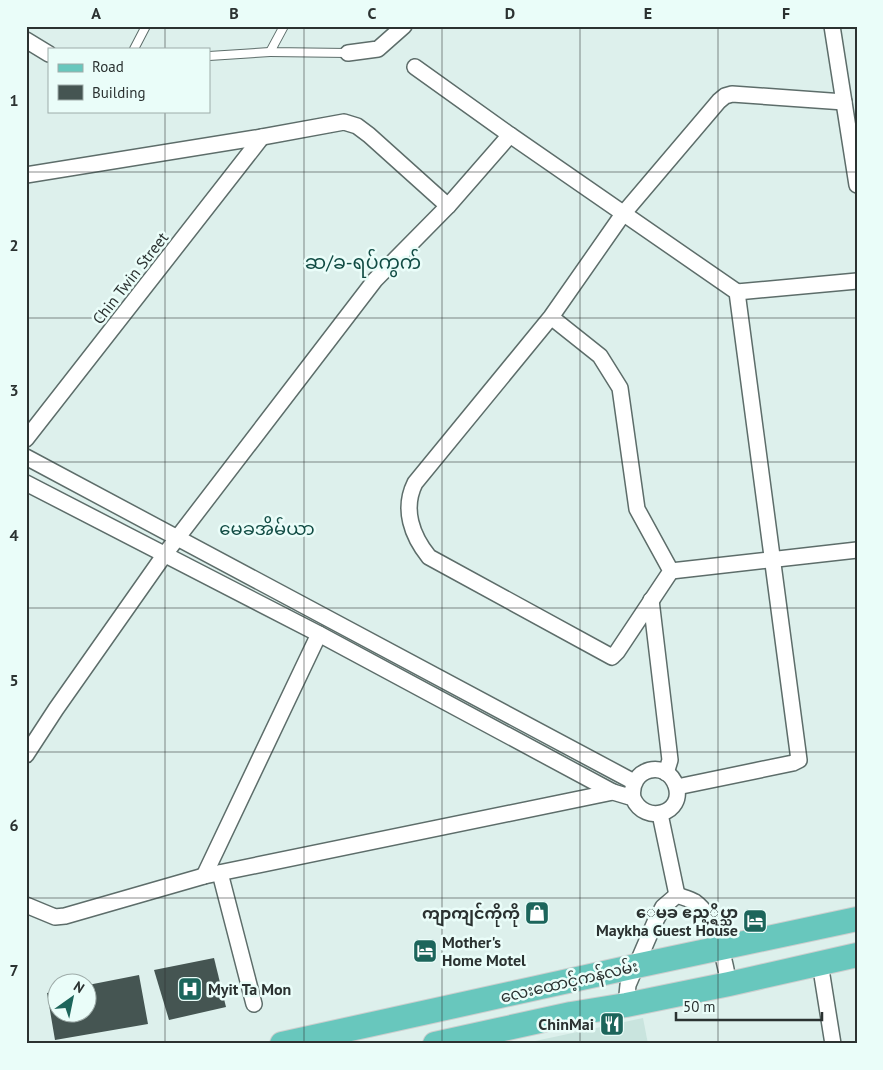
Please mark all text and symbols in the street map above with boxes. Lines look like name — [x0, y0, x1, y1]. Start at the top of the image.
text: A — [91, 3, 101, 23]
text: B — [229, 3, 239, 23]
text: C — [368, 3, 377, 23]
text: D — [505, 3, 515, 23]
text: E — [644, 3, 652, 23]
text: F — [782, 3, 790, 23]
legend — [48, 48, 210, 112]
text: Road — [92, 57, 124, 76]
text: Building — [92, 83, 146, 102]
text: 1 — [9, 90, 19, 110]
street label: Chin Twin Street — [88, 227, 173, 328]
text: 2 — [9, 235, 19, 255]
district label: ဆ/ခ-ရပ်ကွက် — [305, 248, 421, 278]
text: 3 — [9, 380, 19, 400]
district label: မေခအိမ်ယာ — [219, 515, 315, 540]
text: 4 — [9, 525, 19, 545]
text: 5 — [9, 670, 19, 690]
text: 6 — [9, 815, 19, 835]
shop icon: ကျာကျင်ကိုကို — [524, 900, 550, 926]
place label: ကျာကျင်ကိုကို — [422, 902, 520, 927]
place label: ေမခ ဧည့္ရိပ္သာ Maykha Guest House — [596, 902, 738, 940]
hotel icon: ေမခ ဧည့္ရိပ္သာ Maykha Guest House — [742, 908, 768, 934]
place label: Mother's Home Motel — [442, 932, 526, 970]
hotel icon: Mother's Home Motel — [412, 938, 438, 964]
street label: လေးထောင့်ကန်လမ်း — [498, 954, 641, 1010]
text: 7 — [9, 960, 19, 980]
north arrow — [48, 972, 98, 1022]
hospital icon: Myit Ta Mon — [177, 976, 203, 1002]
text: N — [70, 977, 88, 997]
place label: Myit Ta Mon — [208, 979, 291, 999]
scale bar — [676, 990, 822, 1022]
text: 50 m — [683, 997, 716, 1016]
restaurant icon: ChinMai — [599, 1011, 625, 1037]
place label: ChinMai — [538, 1014, 594, 1034]

